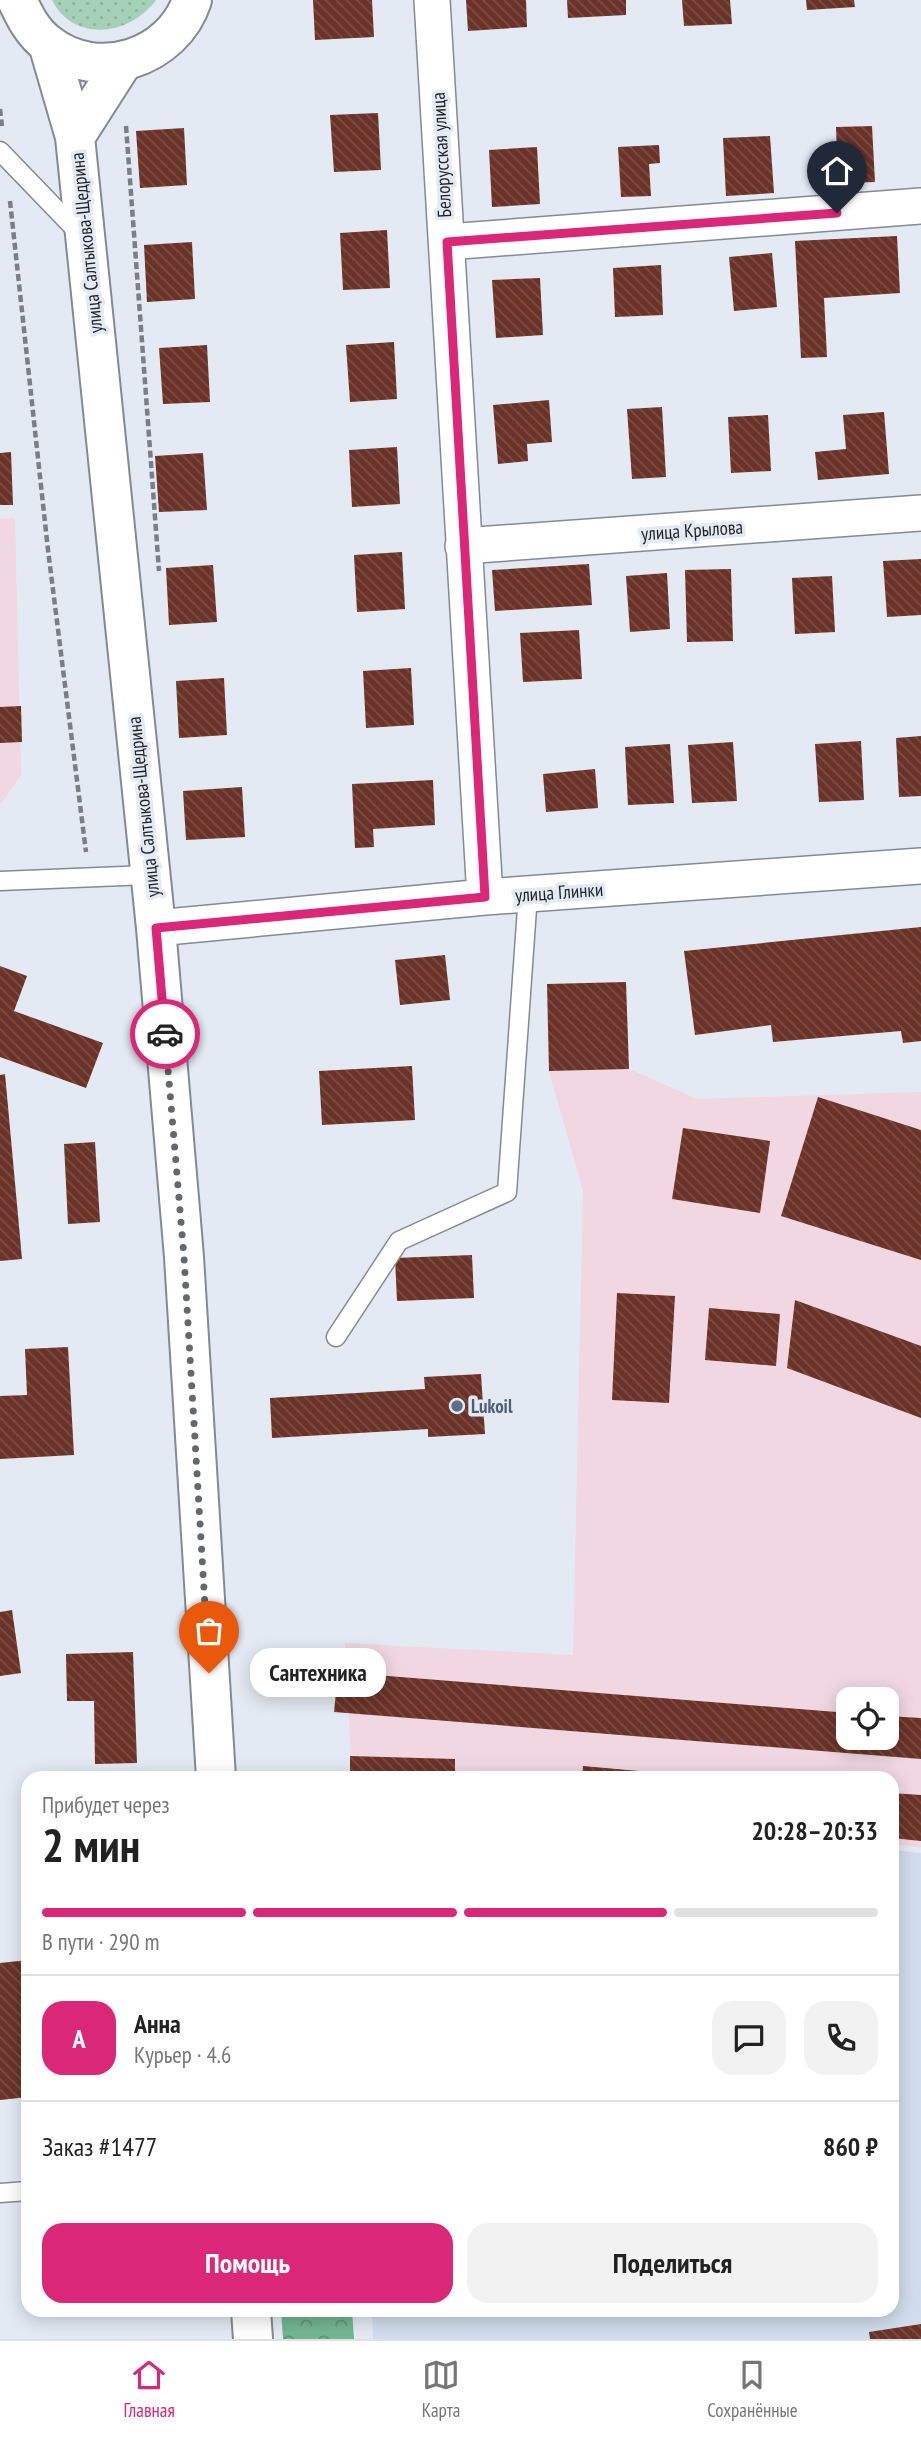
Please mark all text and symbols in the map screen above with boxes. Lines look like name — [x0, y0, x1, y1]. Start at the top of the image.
street label: Белорусская улица — [426, 92, 456, 218]
pin — [807, 141, 867, 213]
street label: улица Салтыкова-Щедрина — [65, 151, 107, 335]
icon: home — [818, 152, 856, 190]
street label: улица Крылова — [640, 514, 744, 546]
street label: улица Салтыкова-Щедрина — [122, 715, 164, 899]
street label: улица Глинки — [514, 877, 604, 907]
courier — [130, 999, 200, 1069]
icon: car — [146, 1015, 184, 1053]
place label: Lukoil — [471, 1394, 513, 1418]
marker: Lukoil — [449, 1398, 465, 1414]
pin — [179, 1601, 239, 1673]
icon: bag — [190, 1612, 228, 1650]
callout: Сантехника — [251, 1648, 388, 1698]
text: Сантехника — [269, 1658, 367, 1687]
map controls — [836, 1687, 899, 1750]
button: locate — [836, 1687, 899, 1750]
text: Прибудет через — [42, 1790, 170, 1819]
text: 20:28–20:33 — [751, 1814, 878, 1847]
text: 2 мин — [42, 1815, 140, 1875]
text: В пути · 290 m — [42, 1927, 159, 1956]
button: chat — [712, 2001, 786, 2075]
button: phone — [804, 2001, 878, 2075]
text: Анна — [134, 2007, 181, 2040]
text: А — [72, 2022, 86, 2055]
text: Курьер · 4.6 — [134, 2040, 231, 2069]
text: Заказ #1477 — [42, 2130, 157, 2163]
text: 860 ₽ — [823, 2130, 878, 2163]
button: Помощь — [42, 2223, 453, 2303]
button: Поделиться — [467, 2223, 878, 2303]
tab: Главная — [123, 2356, 175, 2422]
tab: Карта — [422, 2356, 460, 2422]
tab: Сохранённые — [707, 2356, 798, 2422]

